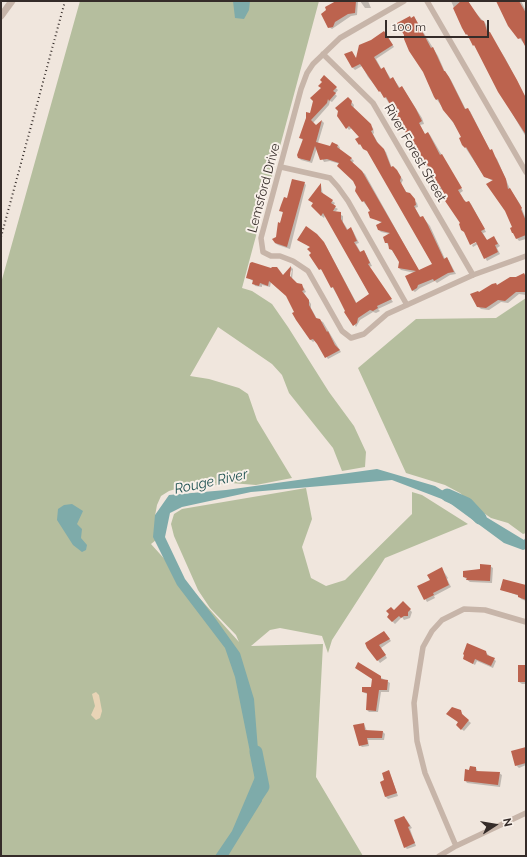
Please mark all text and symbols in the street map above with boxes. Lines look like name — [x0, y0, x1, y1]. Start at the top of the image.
scale bar — [387, 12, 491, 38]
text: 100 m — [392, 20, 426, 34]
street label: River Forest Street — [381, 101, 449, 205]
street label: Lemsford Drive — [245, 142, 283, 234]
water label: Rouge River — [173, 466, 249, 498]
north arrow — [475, 805, 515, 845]
text: N — [500, 817, 514, 828]

